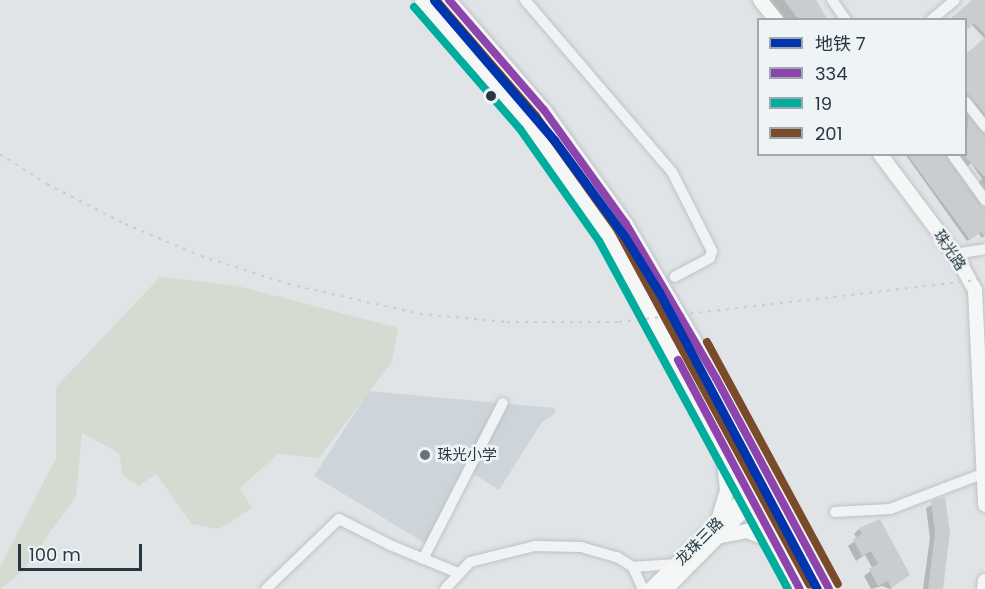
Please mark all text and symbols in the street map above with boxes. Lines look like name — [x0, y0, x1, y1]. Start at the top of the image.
legend — [757, 18, 967, 156]
text: 地铁 7 — [815, 31, 866, 56]
text: 334 — [815, 61, 848, 86]
unlabelled marker — [485, 90, 497, 102]
text: 19 — [815, 91, 832, 116]
text: 201 — [815, 121, 842, 146]
street label: 珠光路 — [930, 226, 970, 274]
place label: 珠光小学 — [437, 446, 497, 464]
marker: 珠光小学 — [418, 448, 432, 462]
street label: 龙珠三路 — [671, 513, 727, 569]
scale bar — [21, 532, 146, 570]
text: 100 m — [29, 542, 81, 567]

